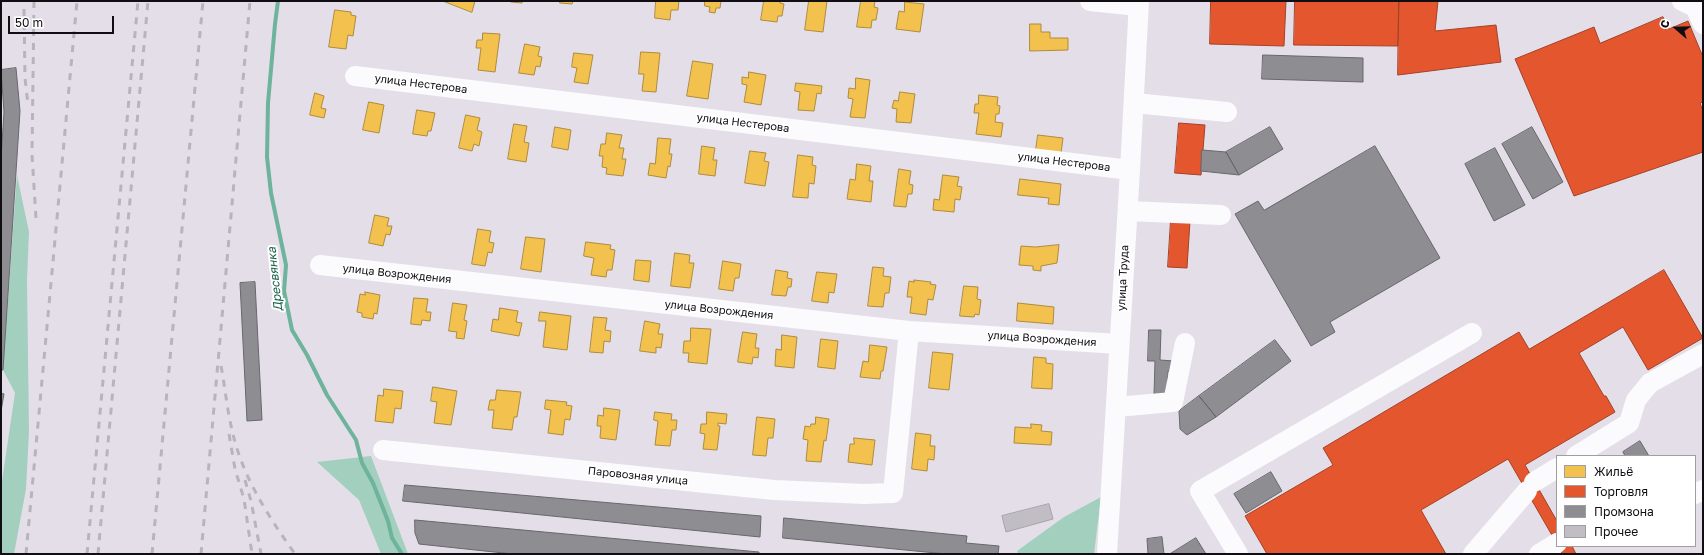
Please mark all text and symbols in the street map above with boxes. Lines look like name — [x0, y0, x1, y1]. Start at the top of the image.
scale bar — [10, 8, 116, 34]
north arrow — [1656, 8, 1696, 48]
text: 50 m — [15, 15, 43, 30]
text: С — [1657, 18, 1672, 30]
street label: улица Нестерова — [374, 72, 468, 96]
street label: улица Нестерова — [696, 111, 790, 135]
street label: улица Нестерова — [1017, 150, 1111, 174]
street label: улица Труда — [1115, 245, 1131, 311]
water label: Дресвянка — [264, 246, 286, 312]
street label: улица Возрождения — [342, 262, 452, 286]
street label: улица Возрождения — [664, 298, 774, 322]
street label: улица Возрождения — [987, 329, 1097, 349]
legend — [1556, 455, 1696, 547]
street label: Паровозная улица — [587, 464, 689, 488]
text: Жильё — [1594, 464, 1633, 479]
text: Торговля — [1594, 484, 1648, 499]
text: Промзона — [1594, 504, 1654, 519]
text: Прочее — [1594, 524, 1638, 539]

